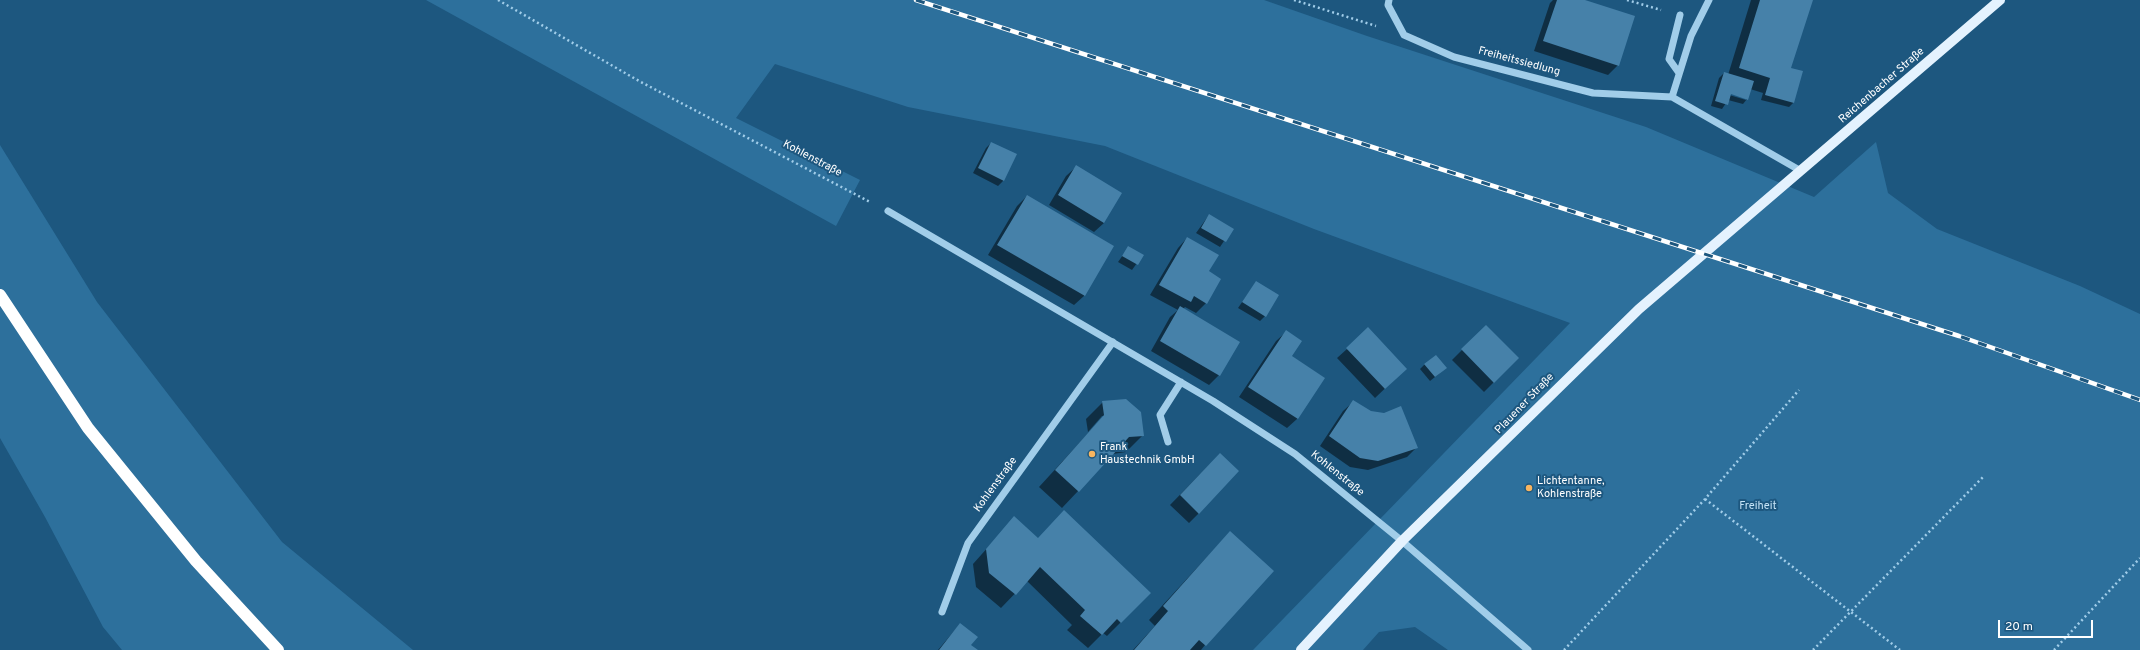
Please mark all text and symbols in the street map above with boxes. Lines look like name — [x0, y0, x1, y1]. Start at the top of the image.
street label: Freiheitssiedlung — [1477, 45, 1561, 79]
street label: Reichenbacher Straße — [1837, 45, 1927, 127]
street label: Kohlenstraße — [780, 138, 844, 180]
street label: Plauener Straße — [1493, 371, 1557, 437]
place label: Frank Haustechnik GmbH — [1100, 441, 1195, 467]
street label: Kohlenstraße — [1308, 448, 1366, 500]
marker: Frank Haustechnik GmbH — [1087, 449, 1097, 459]
street label: Kohlenstraße — [972, 455, 1020, 515]
place label: Lichtentanne, Kohlenstraße — [1537, 475, 1605, 501]
marker: Lichtentanne, Kohlenstraße — [1524, 483, 1534, 493]
park label: Freiheit — [1739, 500, 1777, 514]
scale bar — [2000, 612, 2095, 638]
text: 20 m — [2005, 619, 2033, 635]

